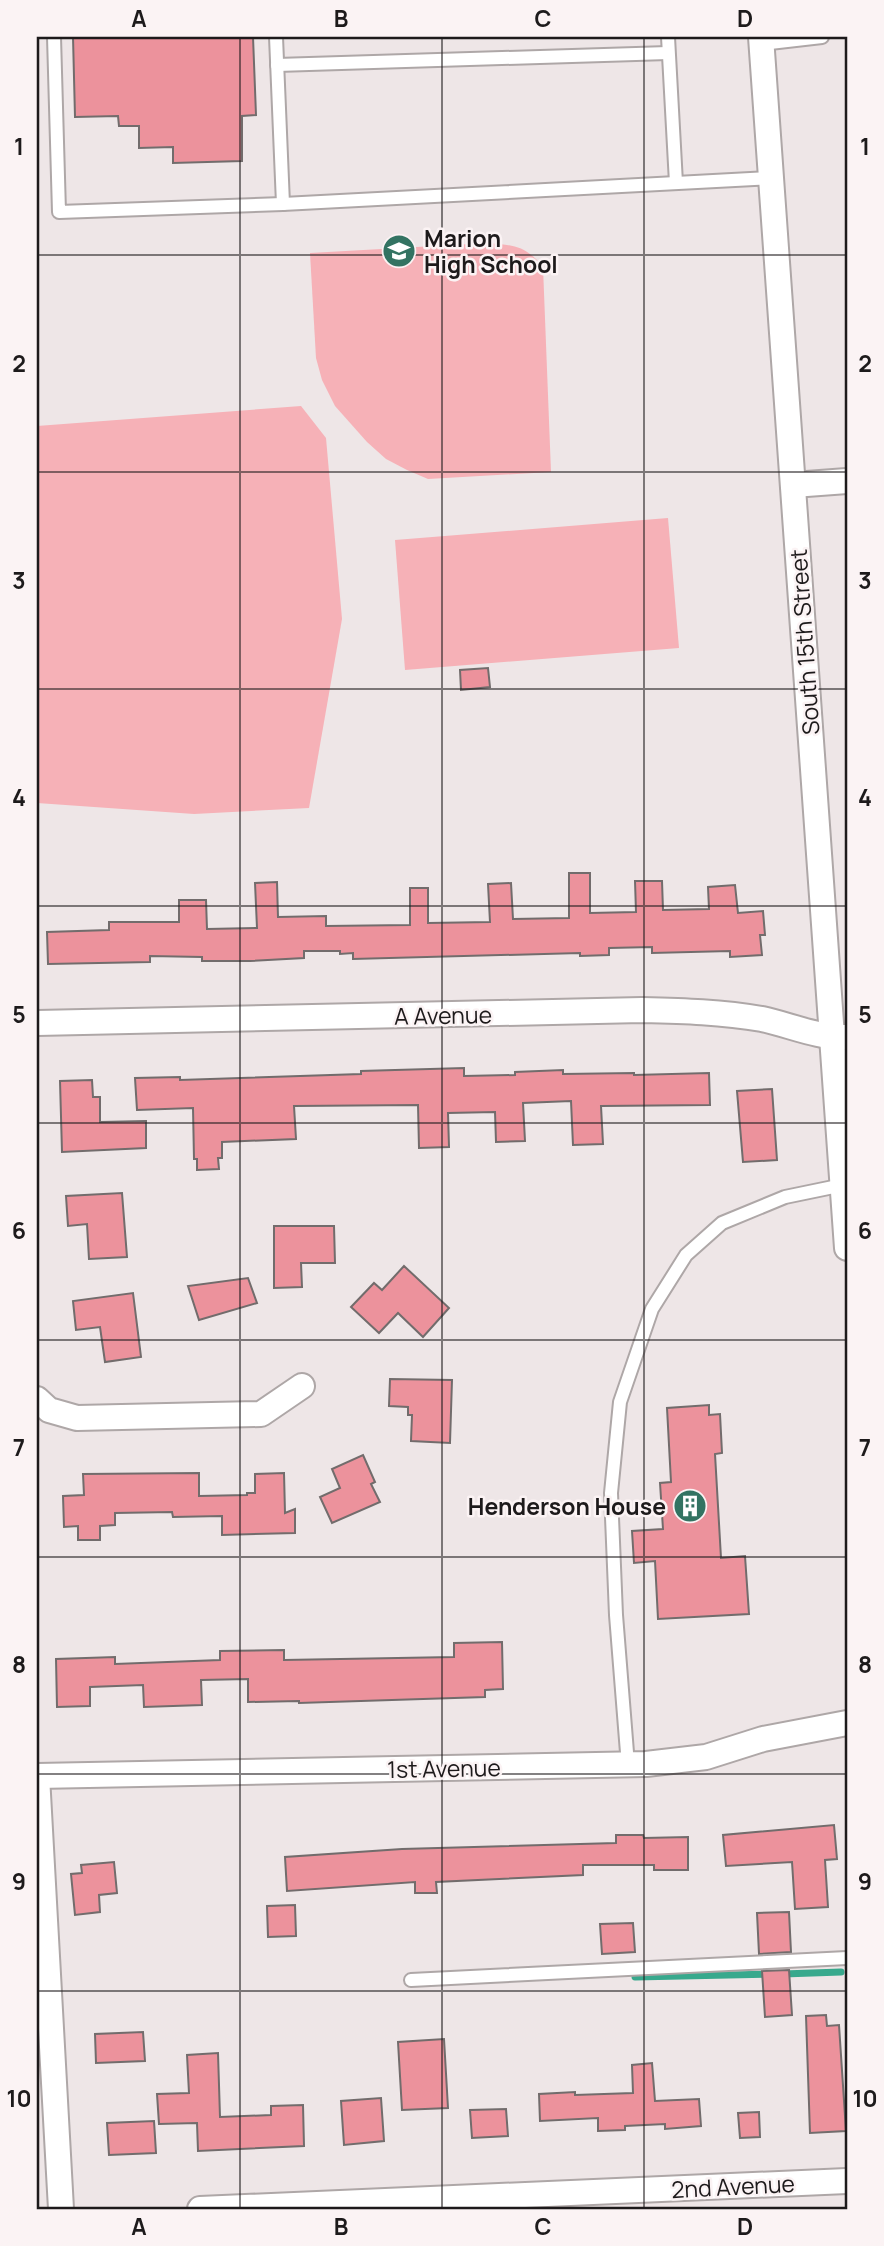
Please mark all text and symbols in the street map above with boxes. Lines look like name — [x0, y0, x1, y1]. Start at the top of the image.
text: A — [131, 2, 147, 34]
text: B — [334, 2, 348, 34]
text: C — [535, 2, 552, 34]
text: D — [737, 2, 753, 34]
text: 1 — [14, 130, 24, 162]
text: 1 — [860, 130, 870, 162]
place label: Marion High School — [424, 222, 558, 280]
school or university icon: Marion High School — [380, 232, 418, 270]
text: 2 — [12, 347, 26, 379]
text: 2 — [858, 347, 872, 379]
street label: South 15th Street — [782, 548, 826, 736]
text: 3 — [12, 564, 26, 596]
text: 3 — [858, 564, 872, 596]
text: 4 — [12, 781, 26, 813]
text: 4 — [858, 781, 872, 813]
text: 5 — [12, 998, 26, 1030]
street label: A Avenue — [394, 998, 492, 1032]
text: 5 — [858, 998, 872, 1030]
text: 6 — [12, 1214, 26, 1246]
text: 6 — [858, 1214, 872, 1246]
text: 7 — [13, 1431, 25, 1463]
text: 7 — [859, 1431, 871, 1463]
building icon: Henderson House — [671, 1487, 709, 1525]
place label: Henderson House — [468, 1490, 666, 1522]
text: 8 — [12, 1648, 26, 1680]
text: 8 — [858, 1648, 872, 1680]
street label: 1st Avenue — [387, 1751, 501, 1785]
text: 9 — [12, 1865, 26, 1897]
text: 9 — [858, 1865, 872, 1897]
text: 10 — [6, 2082, 32, 2114]
text: 10 — [852, 2082, 878, 2114]
street label: 2nd Avenue — [670, 2167, 796, 2205]
text: A — [131, 2210, 147, 2242]
text: B — [334, 2210, 348, 2242]
text: C — [535, 2210, 552, 2242]
text: D — [737, 2210, 753, 2242]

